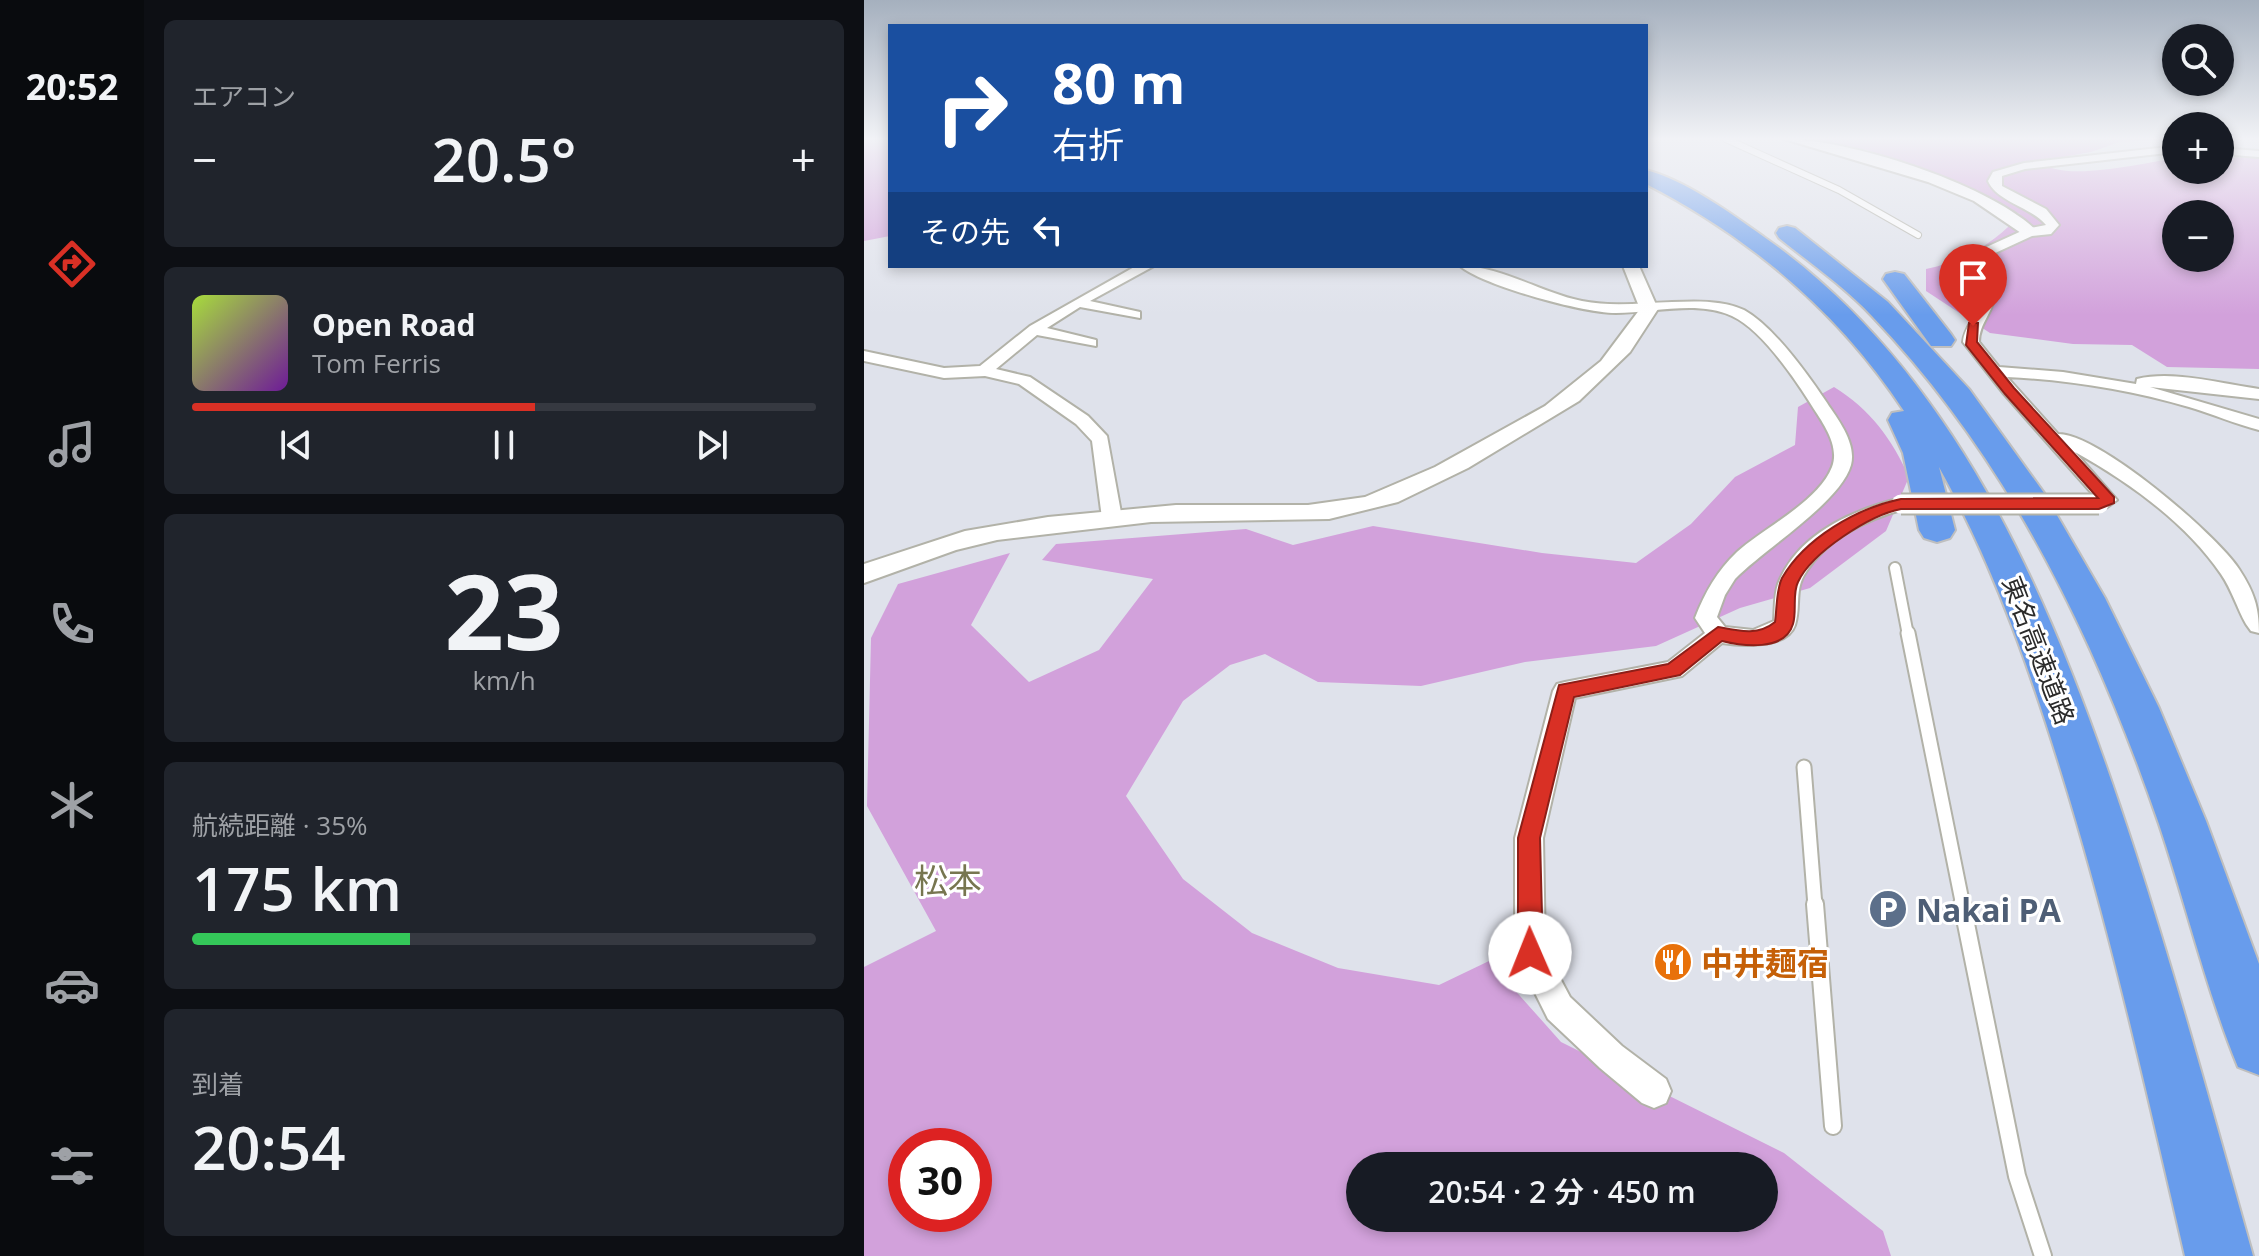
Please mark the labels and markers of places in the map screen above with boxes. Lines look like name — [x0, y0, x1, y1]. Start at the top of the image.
pin — [1939, 244, 2007, 326]
parking icon: Nakai PA — [1867, 888, 1909, 930]
place label: Nakai PA — [1916, 888, 2062, 931]
restaurant icon: 中井麺宿 — [1652, 941, 1694, 983]
place label: 中井麺宿 — [1701, 941, 1829, 984]

